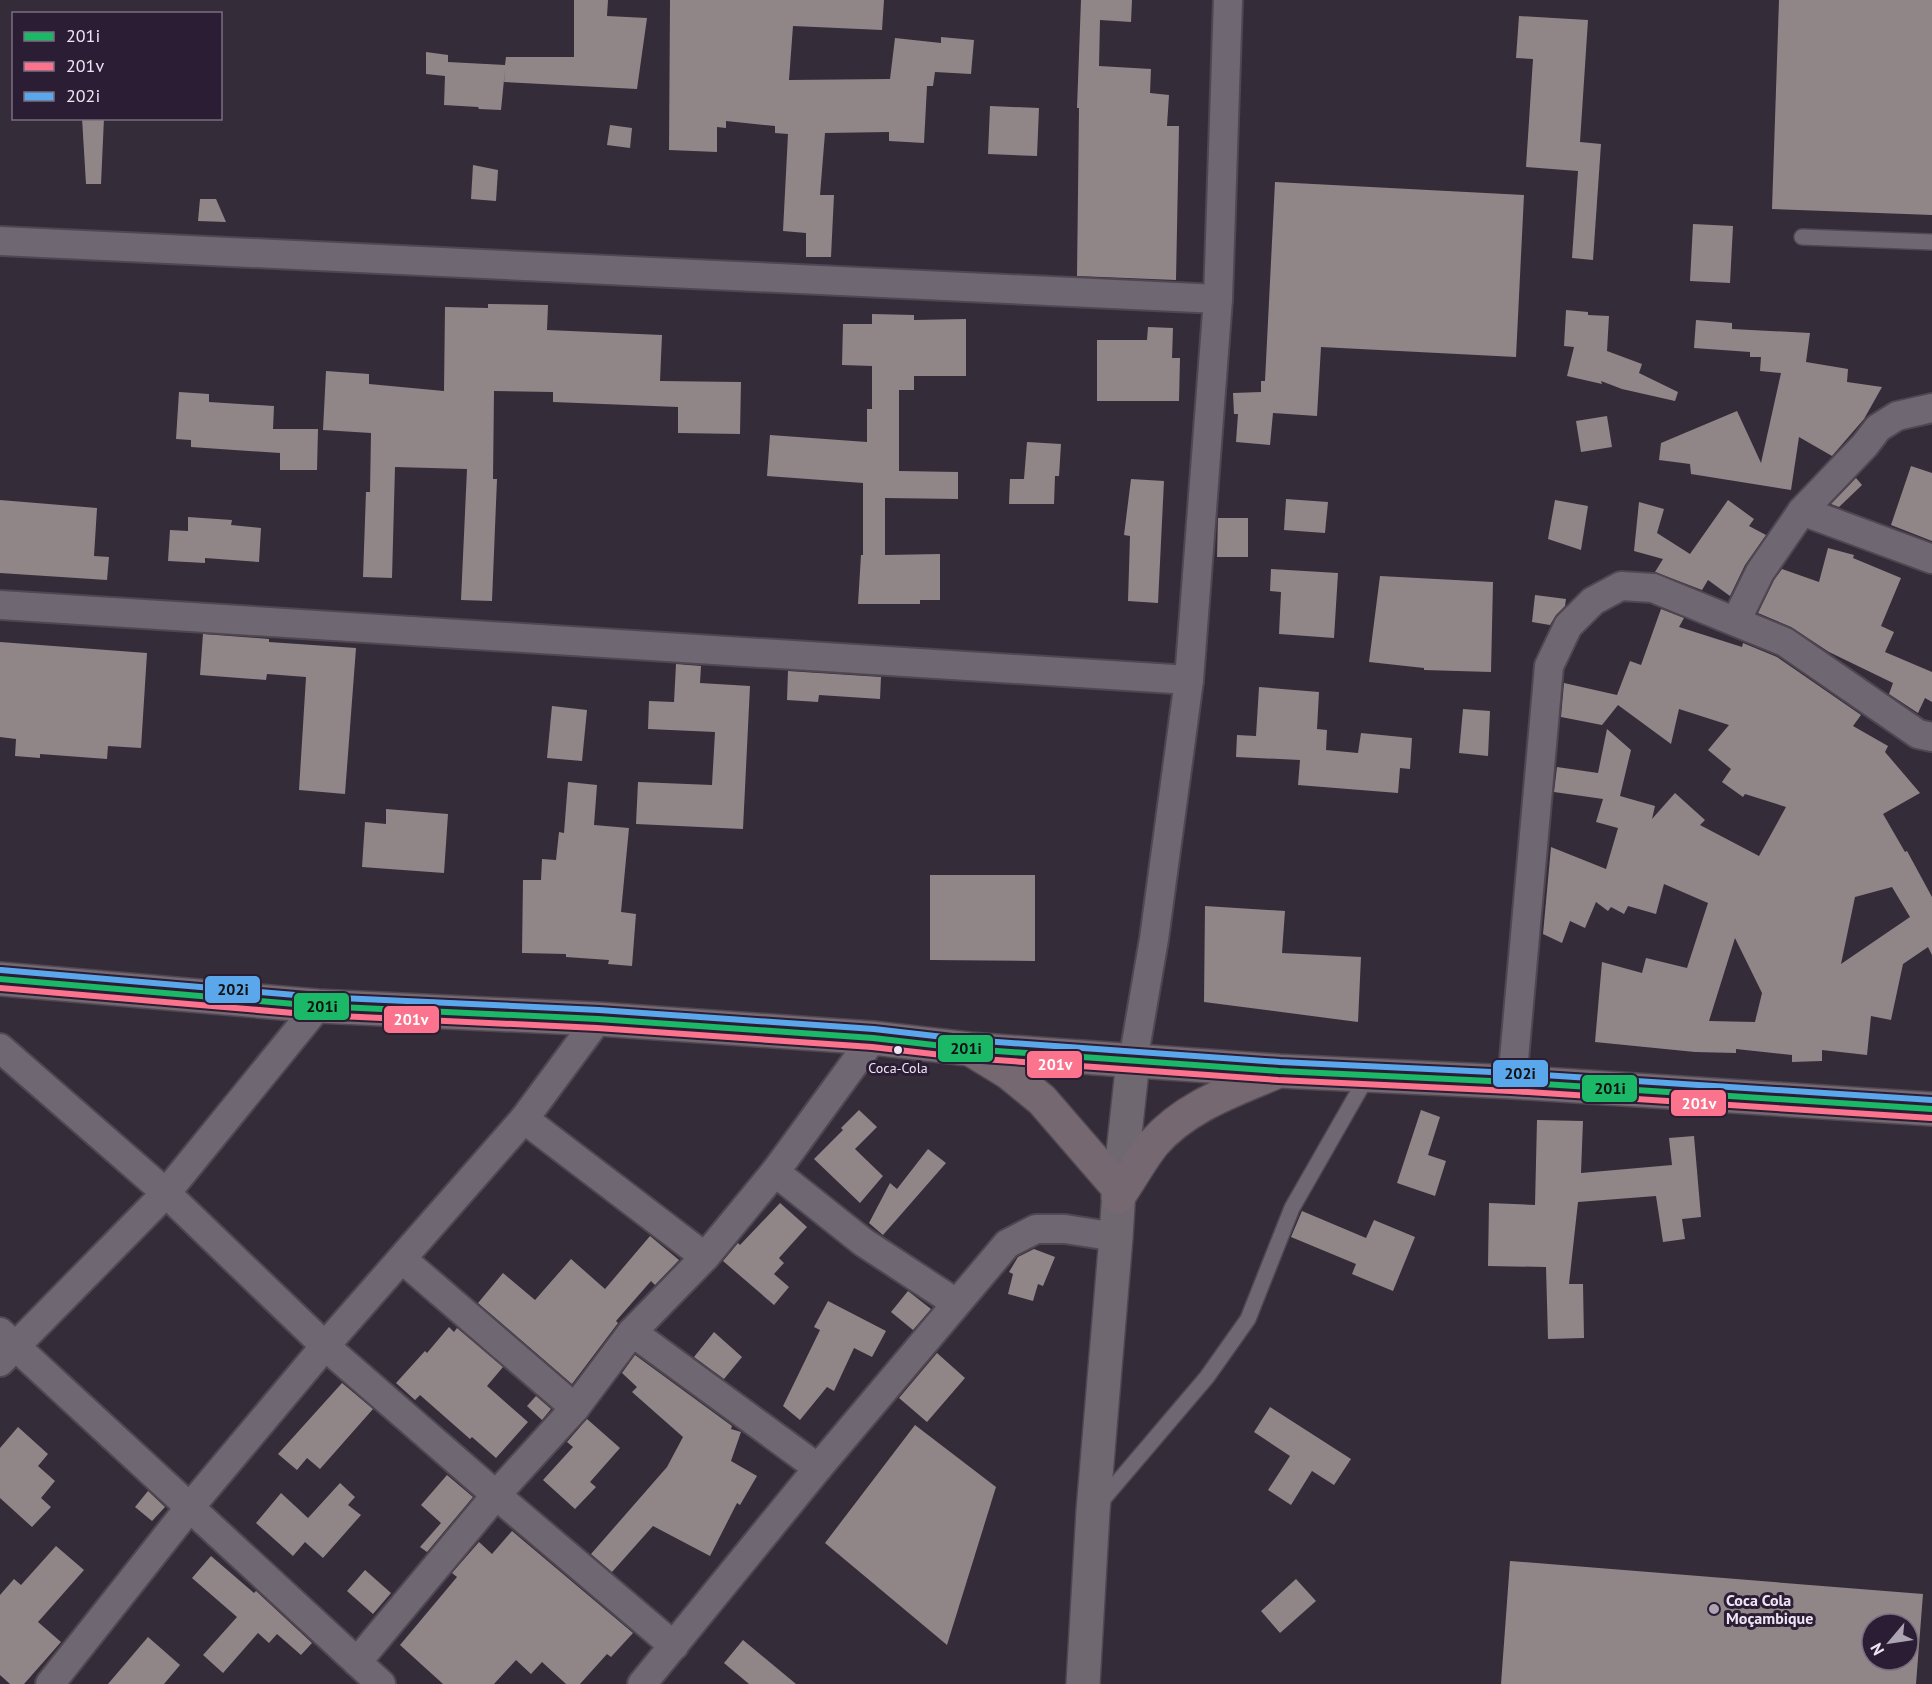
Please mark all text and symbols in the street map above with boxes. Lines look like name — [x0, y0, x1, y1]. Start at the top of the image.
legend — [12, 12, 222, 120]
text: 201i — [66, 24, 100, 47]
text: 201v — [66, 54, 104, 77]
text: 202i — [66, 84, 100, 107]
line badge: 202i — [204, 975, 261, 1004]
text: 202i — [217, 979, 249, 999]
line badge: 201i — [293, 992, 350, 1021]
text: 201i — [306, 996, 338, 1016]
line badge: 201v — [383, 1005, 440, 1034]
text: 201v — [394, 1009, 429, 1029]
line badge: 201i — [937, 1034, 994, 1063]
text: 201i — [950, 1038, 982, 1058]
marker: Coca-Cola — [892, 1044, 904, 1056]
line badge: 201v — [1026, 1050, 1083, 1079]
text: 201v — [1038, 1054, 1073, 1074]
place label: Coca-Cola — [868, 1059, 928, 1077]
line badge: 202i — [1492, 1059, 1549, 1088]
text: 202i — [1504, 1063, 1536, 1083]
line badge: 201i — [1581, 1074, 1638, 1103]
text: 201i — [1594, 1078, 1626, 1098]
line badge: 201v — [1670, 1089, 1727, 1117]
text: 201v — [1682, 1093, 1717, 1113]
place label: Coca Cola Moçambique — [1726, 1590, 1813, 1628]
marker: Coca Cola Moçambique — [1707, 1602, 1721, 1616]
north arrow — [1860, 1612, 1920, 1672]
text: N — [1866, 1640, 1888, 1659]

